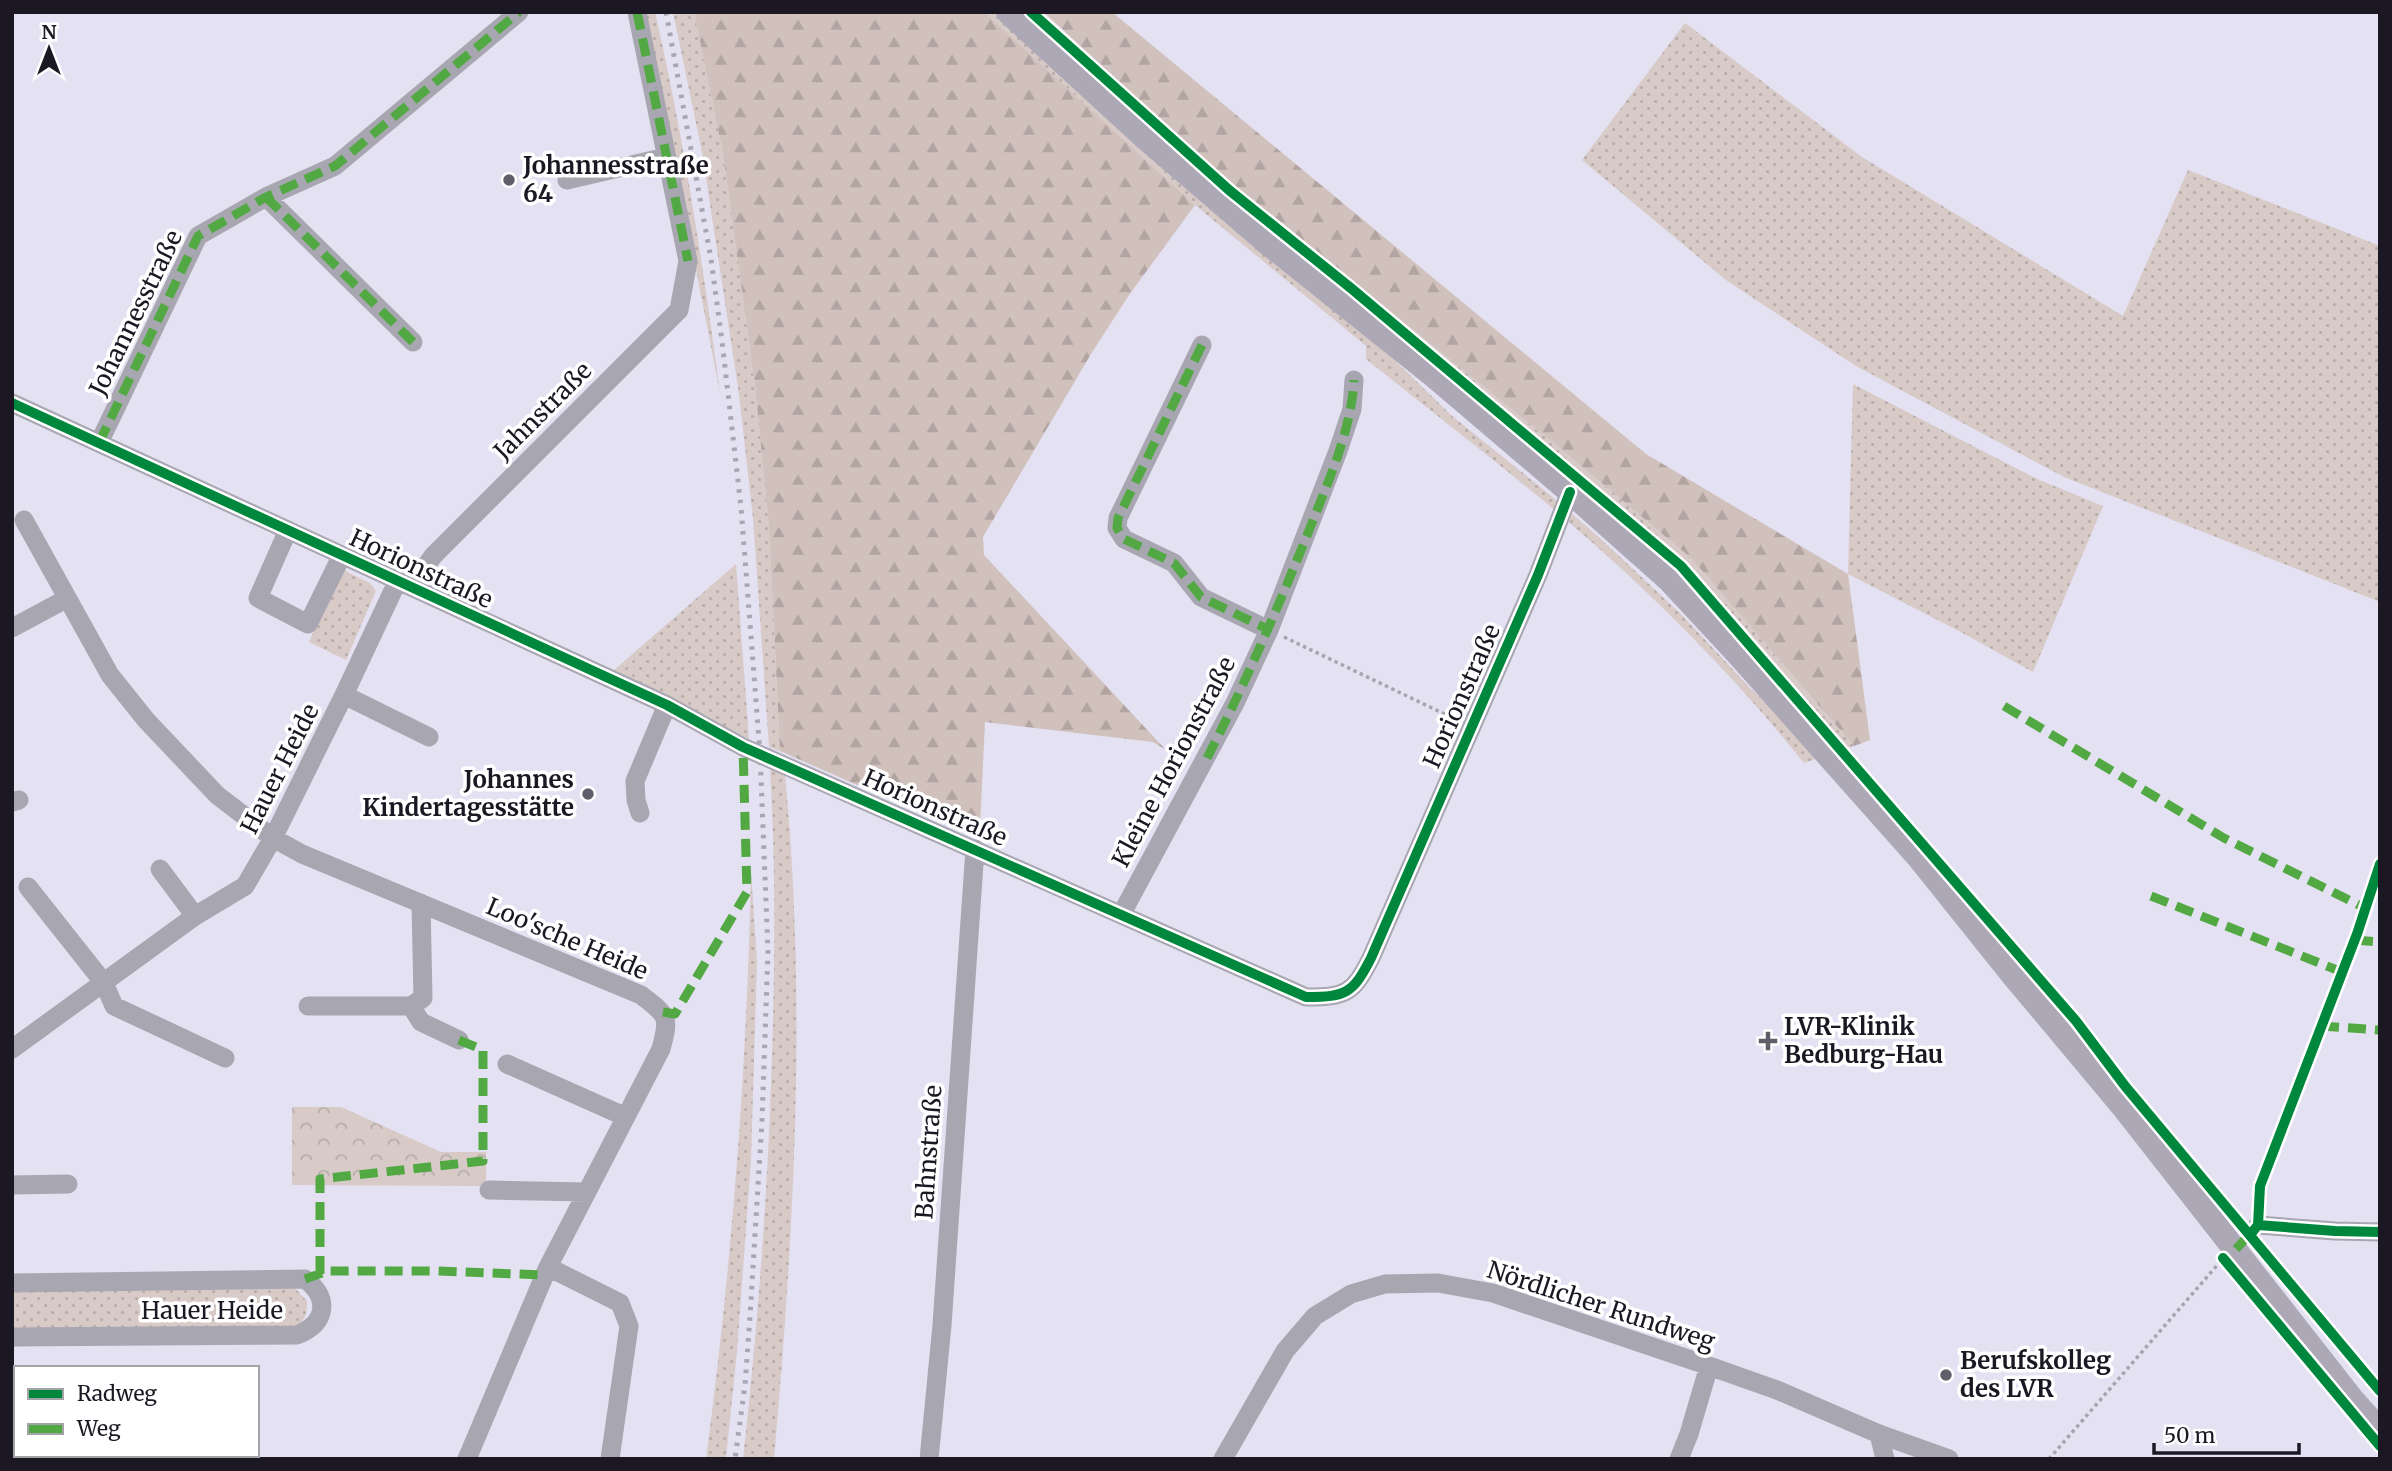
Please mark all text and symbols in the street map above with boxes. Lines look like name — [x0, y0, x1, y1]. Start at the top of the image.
north arrow — [14, 14, 84, 84]
text: N — [41, 20, 57, 44]
place label: Johannesstraße 64 — [522, 150, 709, 209]
marker: Johannesstraße 64 — [501, 172, 517, 188]
street label: Johannesstraße — [82, 225, 189, 401]
street label: Jahnstraße — [486, 355, 598, 467]
street label: Horionstraße — [345, 522, 498, 615]
street label: Horionstraße — [1416, 619, 1507, 773]
street label: Kleine Horionstraße — [1105, 651, 1242, 872]
street label: Hauer Heide — [234, 699, 326, 839]
street label: Horionstraße — [858, 762, 1012, 853]
place label: Johannes Kindertagesstätte — [362, 764, 574, 823]
marker: Johannes Kindertagesstätte — [580, 786, 596, 802]
street label: Loo'sche Heide — [482, 891, 653, 986]
place label: LVR-Klinik Bedburg-Hau — [1784, 1011, 1943, 1070]
marker: LVR-Klinik Bedburg-Hau — [1758, 1031, 1778, 1051]
street label: Bahnstraße — [908, 1084, 949, 1220]
street label: Nördlicher Rundweg — [1483, 1254, 1719, 1357]
street label: Hauer Heide — [141, 1295, 283, 1326]
place label: Berufskolleg des LVR — [1960, 1345, 2111, 1404]
legend — [14, 1366, 259, 1457]
marker: Berufskolleg des LVR — [1938, 1367, 1954, 1383]
text: Radweg — [77, 1380, 157, 1407]
scale bar — [2154, 1412, 2299, 1456]
text: Weg — [76, 1415, 121, 1442]
text: 50 m — [2164, 1422, 2215, 1449]

